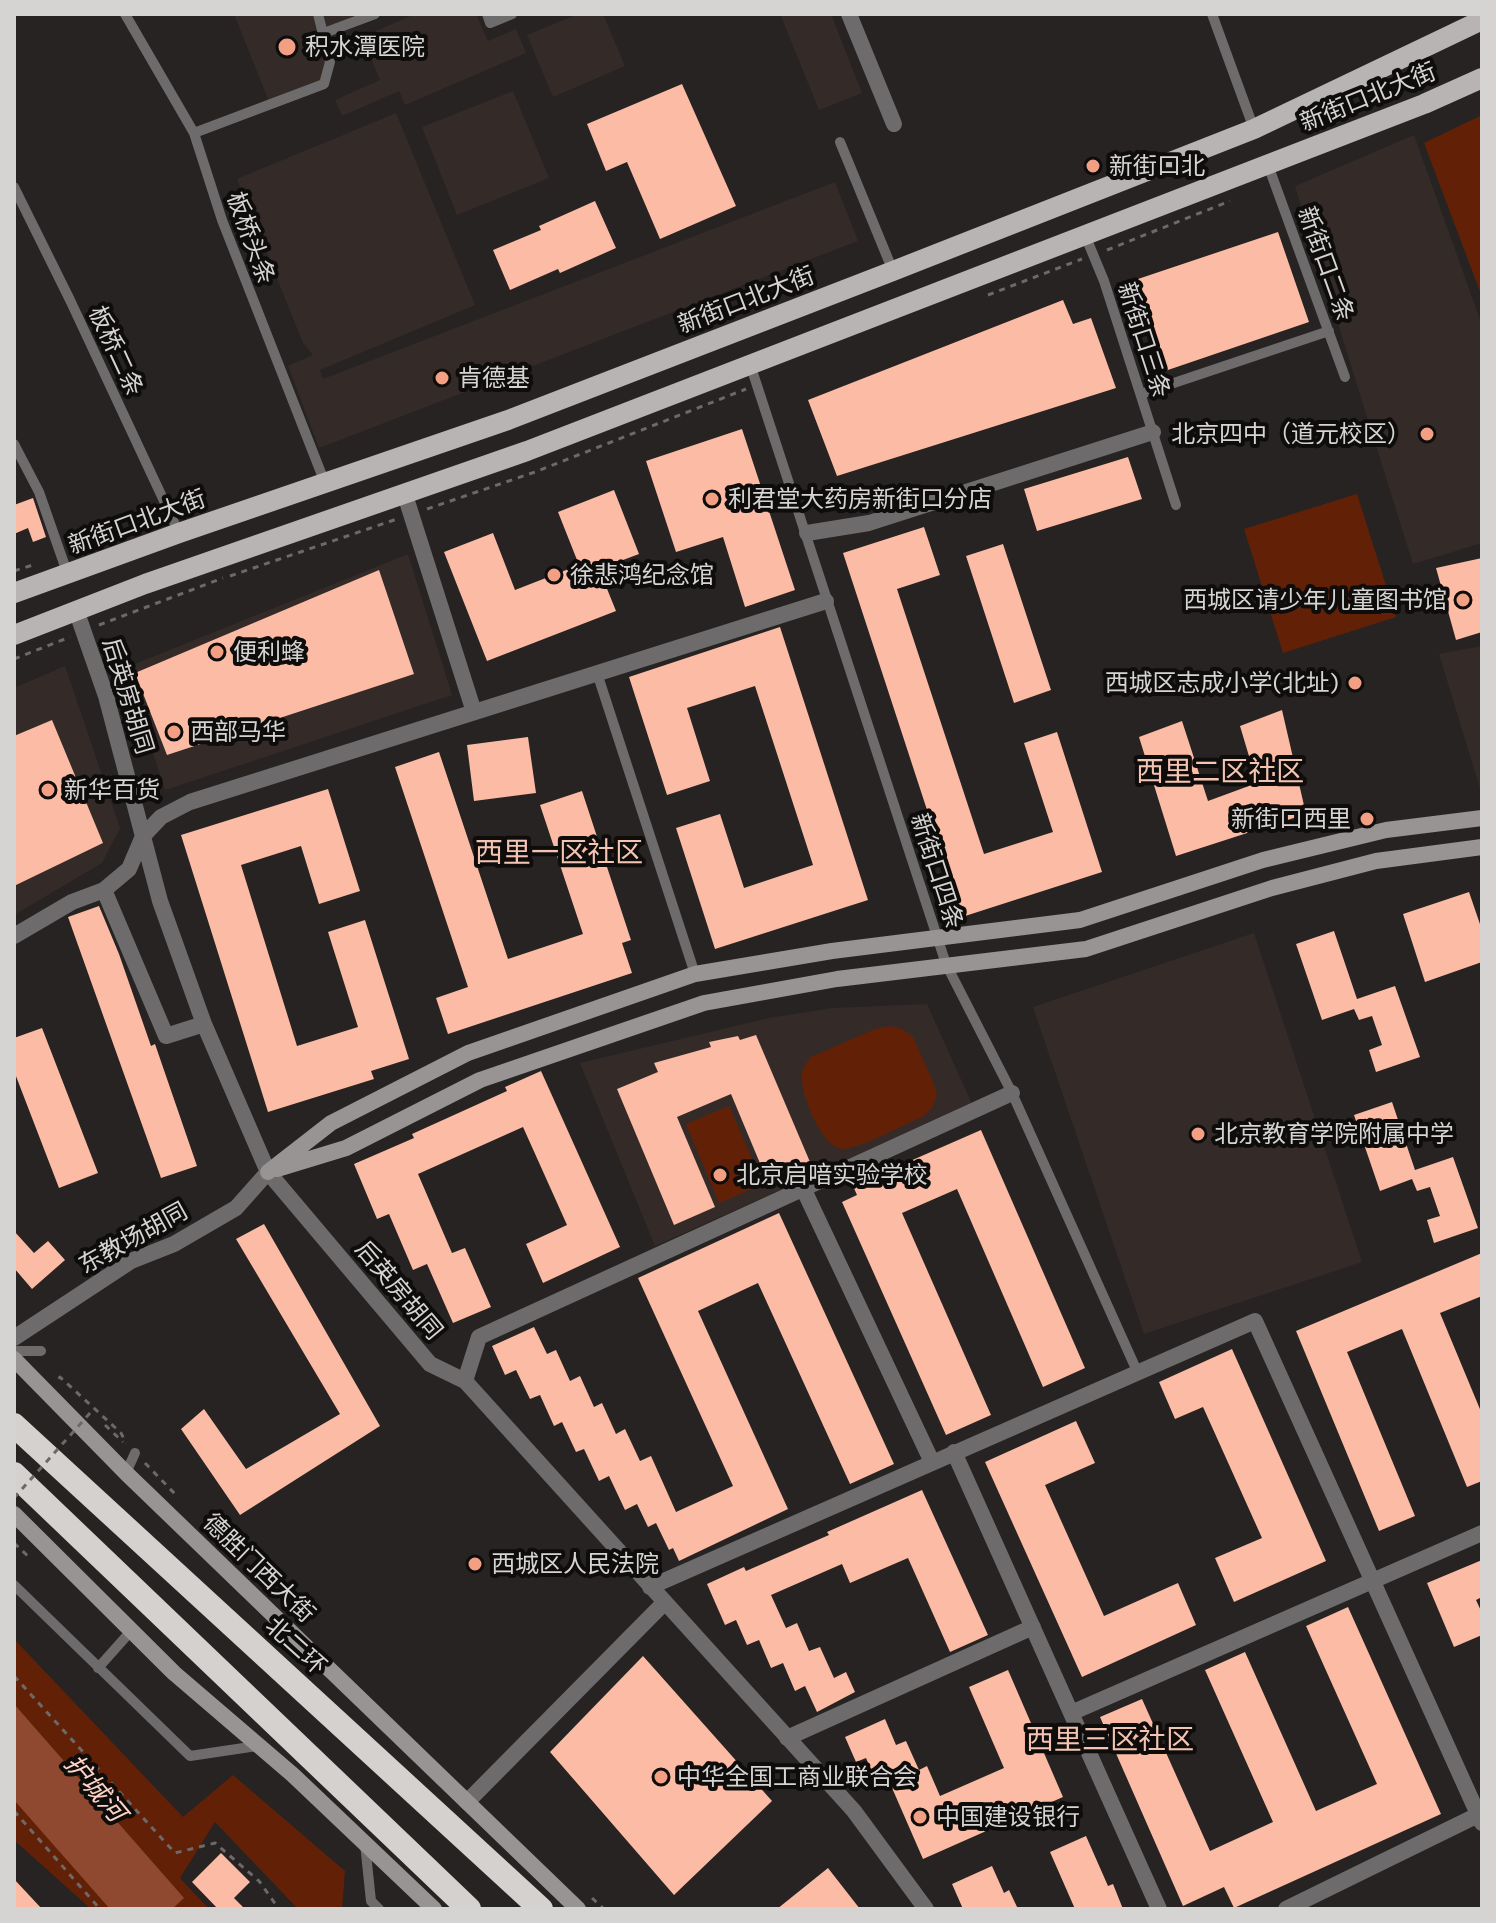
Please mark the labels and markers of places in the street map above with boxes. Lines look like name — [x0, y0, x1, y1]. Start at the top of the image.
place label: 积水潭医院 — [305, 33, 425, 61]
marker: 积水潭医院 — [276, 36, 298, 58]
place label: 新街口北 — [1109, 152, 1205, 180]
marker: 新街口北 — [1084, 157, 1102, 175]
place label: 肯德基 — [458, 364, 530, 392]
marker: 肯德基 — [433, 369, 451, 387]
place label: 北京四中（道元校区） — [1171, 420, 1411, 448]
marker: 北京四中（道元校区） — [1418, 425, 1436, 443]
place label: 利君堂大药房新街口分店 — [728, 485, 992, 513]
marker: 利君堂大药房新街口分店 — [703, 490, 721, 508]
place label: 徐悲鸿纪念馆 — [570, 561, 714, 589]
marker: 徐悲鸿纪念馆 — [545, 566, 563, 584]
place label: 西城区请少年儿童图书馆 — [1183, 586, 1447, 614]
marker: 西城区请少年儿童图书馆 — [1454, 591, 1472, 609]
place label: 便利蜂 — [233, 638, 305, 666]
marker: 便利蜂 — [208, 643, 226, 661]
place label: 西城区志成小学(北址) — [1105, 669, 1339, 697]
marker: 西城区志成小学(北址) — [1346, 674, 1364, 692]
place label: 西部马华 — [190, 718, 286, 746]
marker: 西部马华 — [165, 723, 183, 741]
place label: 新华百货 — [64, 776, 160, 804]
marker: 新华百货 — [39, 781, 57, 799]
place label: 新街口西里 — [1231, 805, 1351, 833]
marker: 新街口西里 — [1358, 810, 1376, 828]
place label: 北京教育学院附属中学 — [1214, 1120, 1454, 1148]
marker: 北京教育学院附属中学 — [1189, 1125, 1207, 1143]
place label: 北京启喑实验学校 — [736, 1161, 928, 1189]
marker: 北京启喑实验学校 — [711, 1166, 729, 1184]
place label: 西城区人民法院 — [491, 1550, 659, 1578]
marker: 西城区人民法院 — [466, 1555, 484, 1573]
place label: 中华全国工商业联合会 — [677, 1763, 917, 1791]
marker: 中华全国工商业联合会 — [652, 1768, 670, 1786]
place label: 中国建设银行 — [936, 1803, 1080, 1831]
marker: 中国建设银行 — [911, 1808, 929, 1826]

